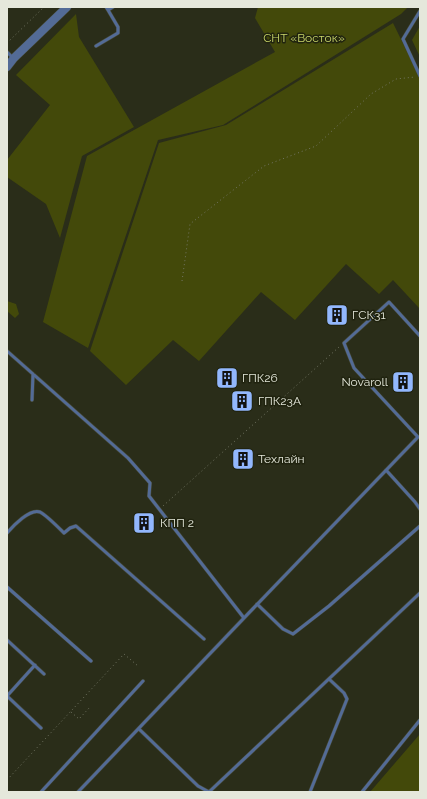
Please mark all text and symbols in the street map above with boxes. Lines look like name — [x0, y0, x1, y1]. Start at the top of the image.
park label: СНТ «Восток» — [263, 31, 345, 45]
building icon: ГСК31 — [324, 302, 350, 328]
place label: ГСК31 — [352, 308, 386, 322]
building icon: ГПК26 — [214, 365, 240, 391]
building icon: Novaroll — [390, 369, 416, 395]
place label: ГПК26 — [242, 371, 278, 385]
place label: Novaroll — [341, 375, 389, 389]
building icon: ГПК23А — [229, 388, 255, 414]
place label: ГПК23А — [258, 394, 301, 408]
building icon: Техлайн — [230, 446, 256, 472]
place label: Техлайн — [258, 452, 305, 466]
building icon: КПП 2 — [131, 510, 157, 536]
place label: КПП 2 — [160, 516, 194, 530]

